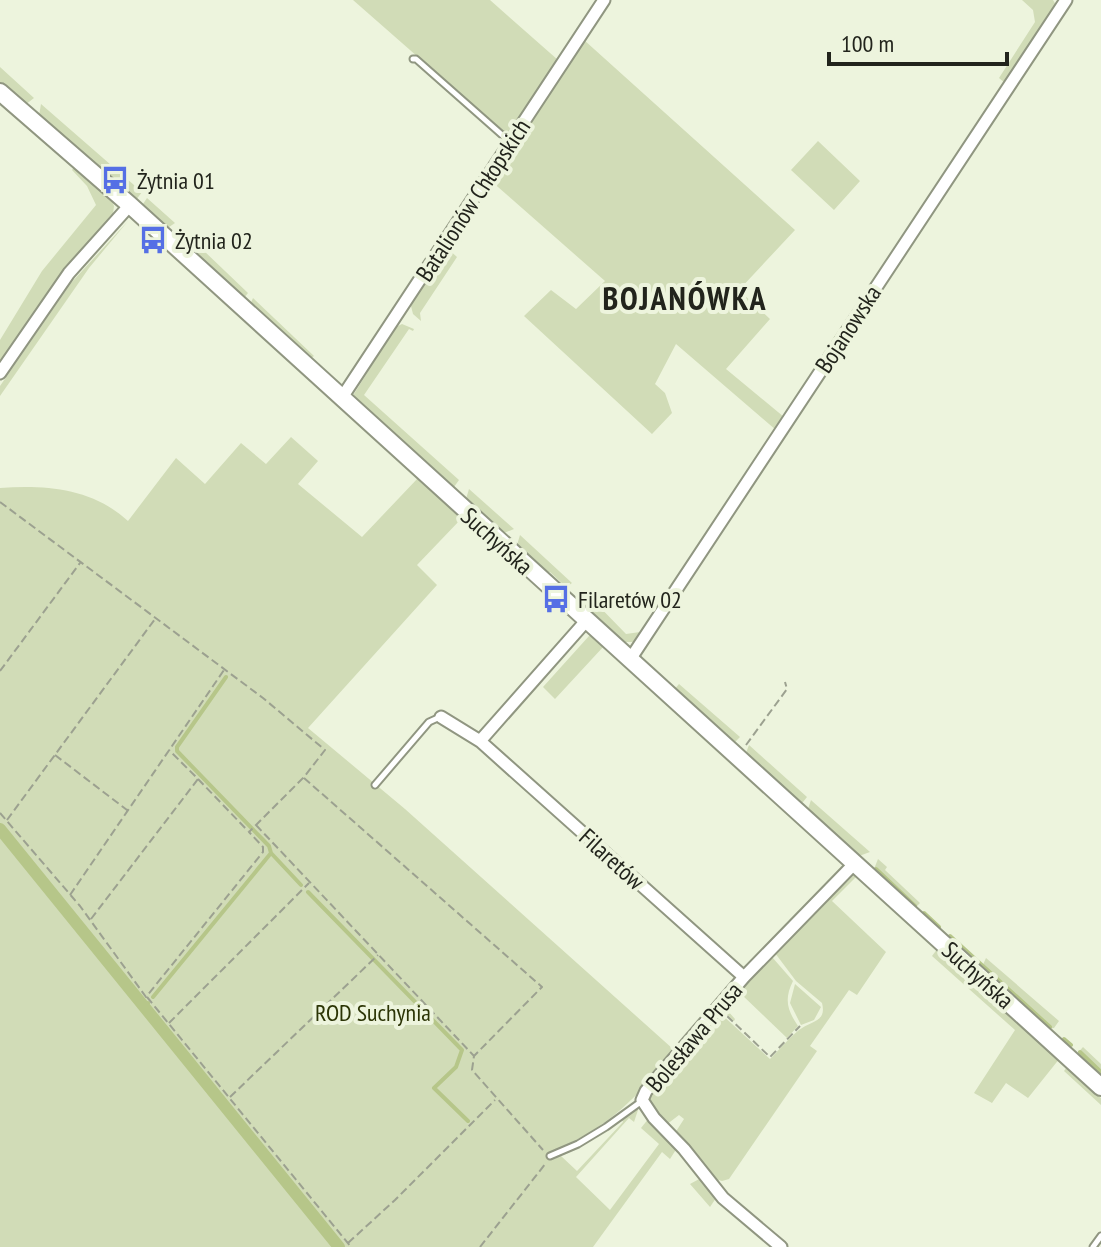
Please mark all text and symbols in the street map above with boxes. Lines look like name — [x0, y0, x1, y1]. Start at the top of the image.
scale bar — [829, 16, 1007, 66]
text: 100 m — [841, 28, 894, 59]
street label: Batalionów Chłopskich — [409, 113, 537, 287]
bus stop icon: Żytnia 01 — [100, 165, 130, 195]
place label: Żytnia 01 — [137, 165, 215, 196]
bus stop icon: Żytnia 02 — [138, 225, 168, 255]
place label: Żytnia 02 — [175, 225, 253, 256]
district label: BOJANÓWKA — [602, 277, 768, 319]
street label: Bojanowska — [808, 279, 888, 379]
street label: Suchyńska — [455, 501, 539, 581]
bus stop icon: Filaretów 02 — [541, 584, 571, 614]
place label: Filaretów 02 — [578, 584, 682, 615]
street label: Filaretów — [573, 822, 652, 897]
street label: Suchyńska — [936, 935, 1020, 1015]
street label: Bolesława Prusa — [639, 976, 749, 1098]
park label: ROD Suchynia — [315, 997, 431, 1028]

